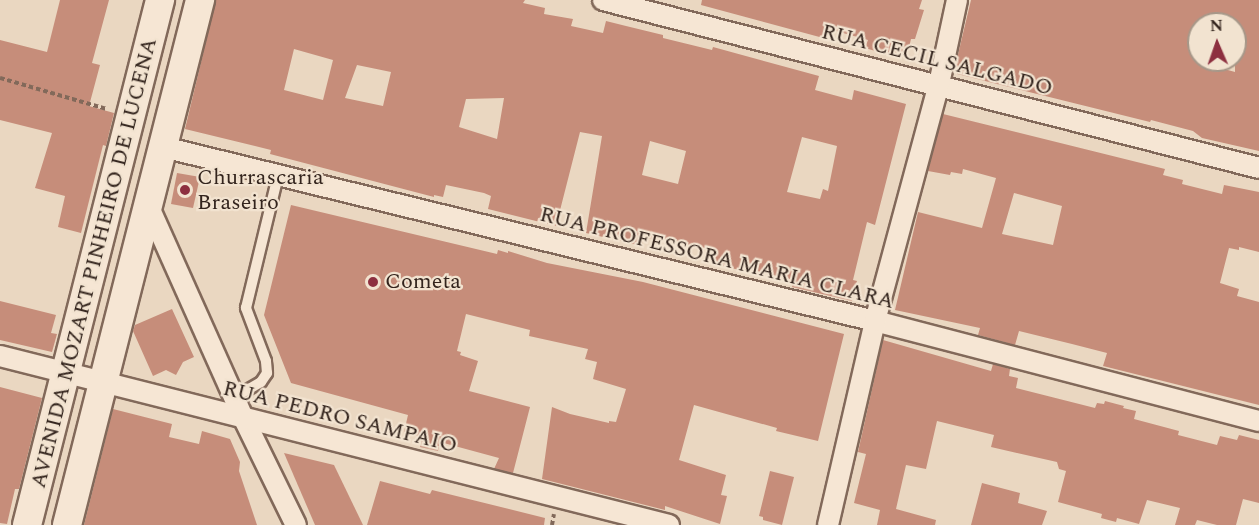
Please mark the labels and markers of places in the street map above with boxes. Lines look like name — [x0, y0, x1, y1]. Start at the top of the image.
place label: Churrascaria Braseiro — [197, 164, 324, 216]
marker: Churrascaria Braseiro — [178, 183, 192, 197]
place label: Cometa — [385, 269, 461, 295]
marker: Cometa — [366, 275, 380, 289]

